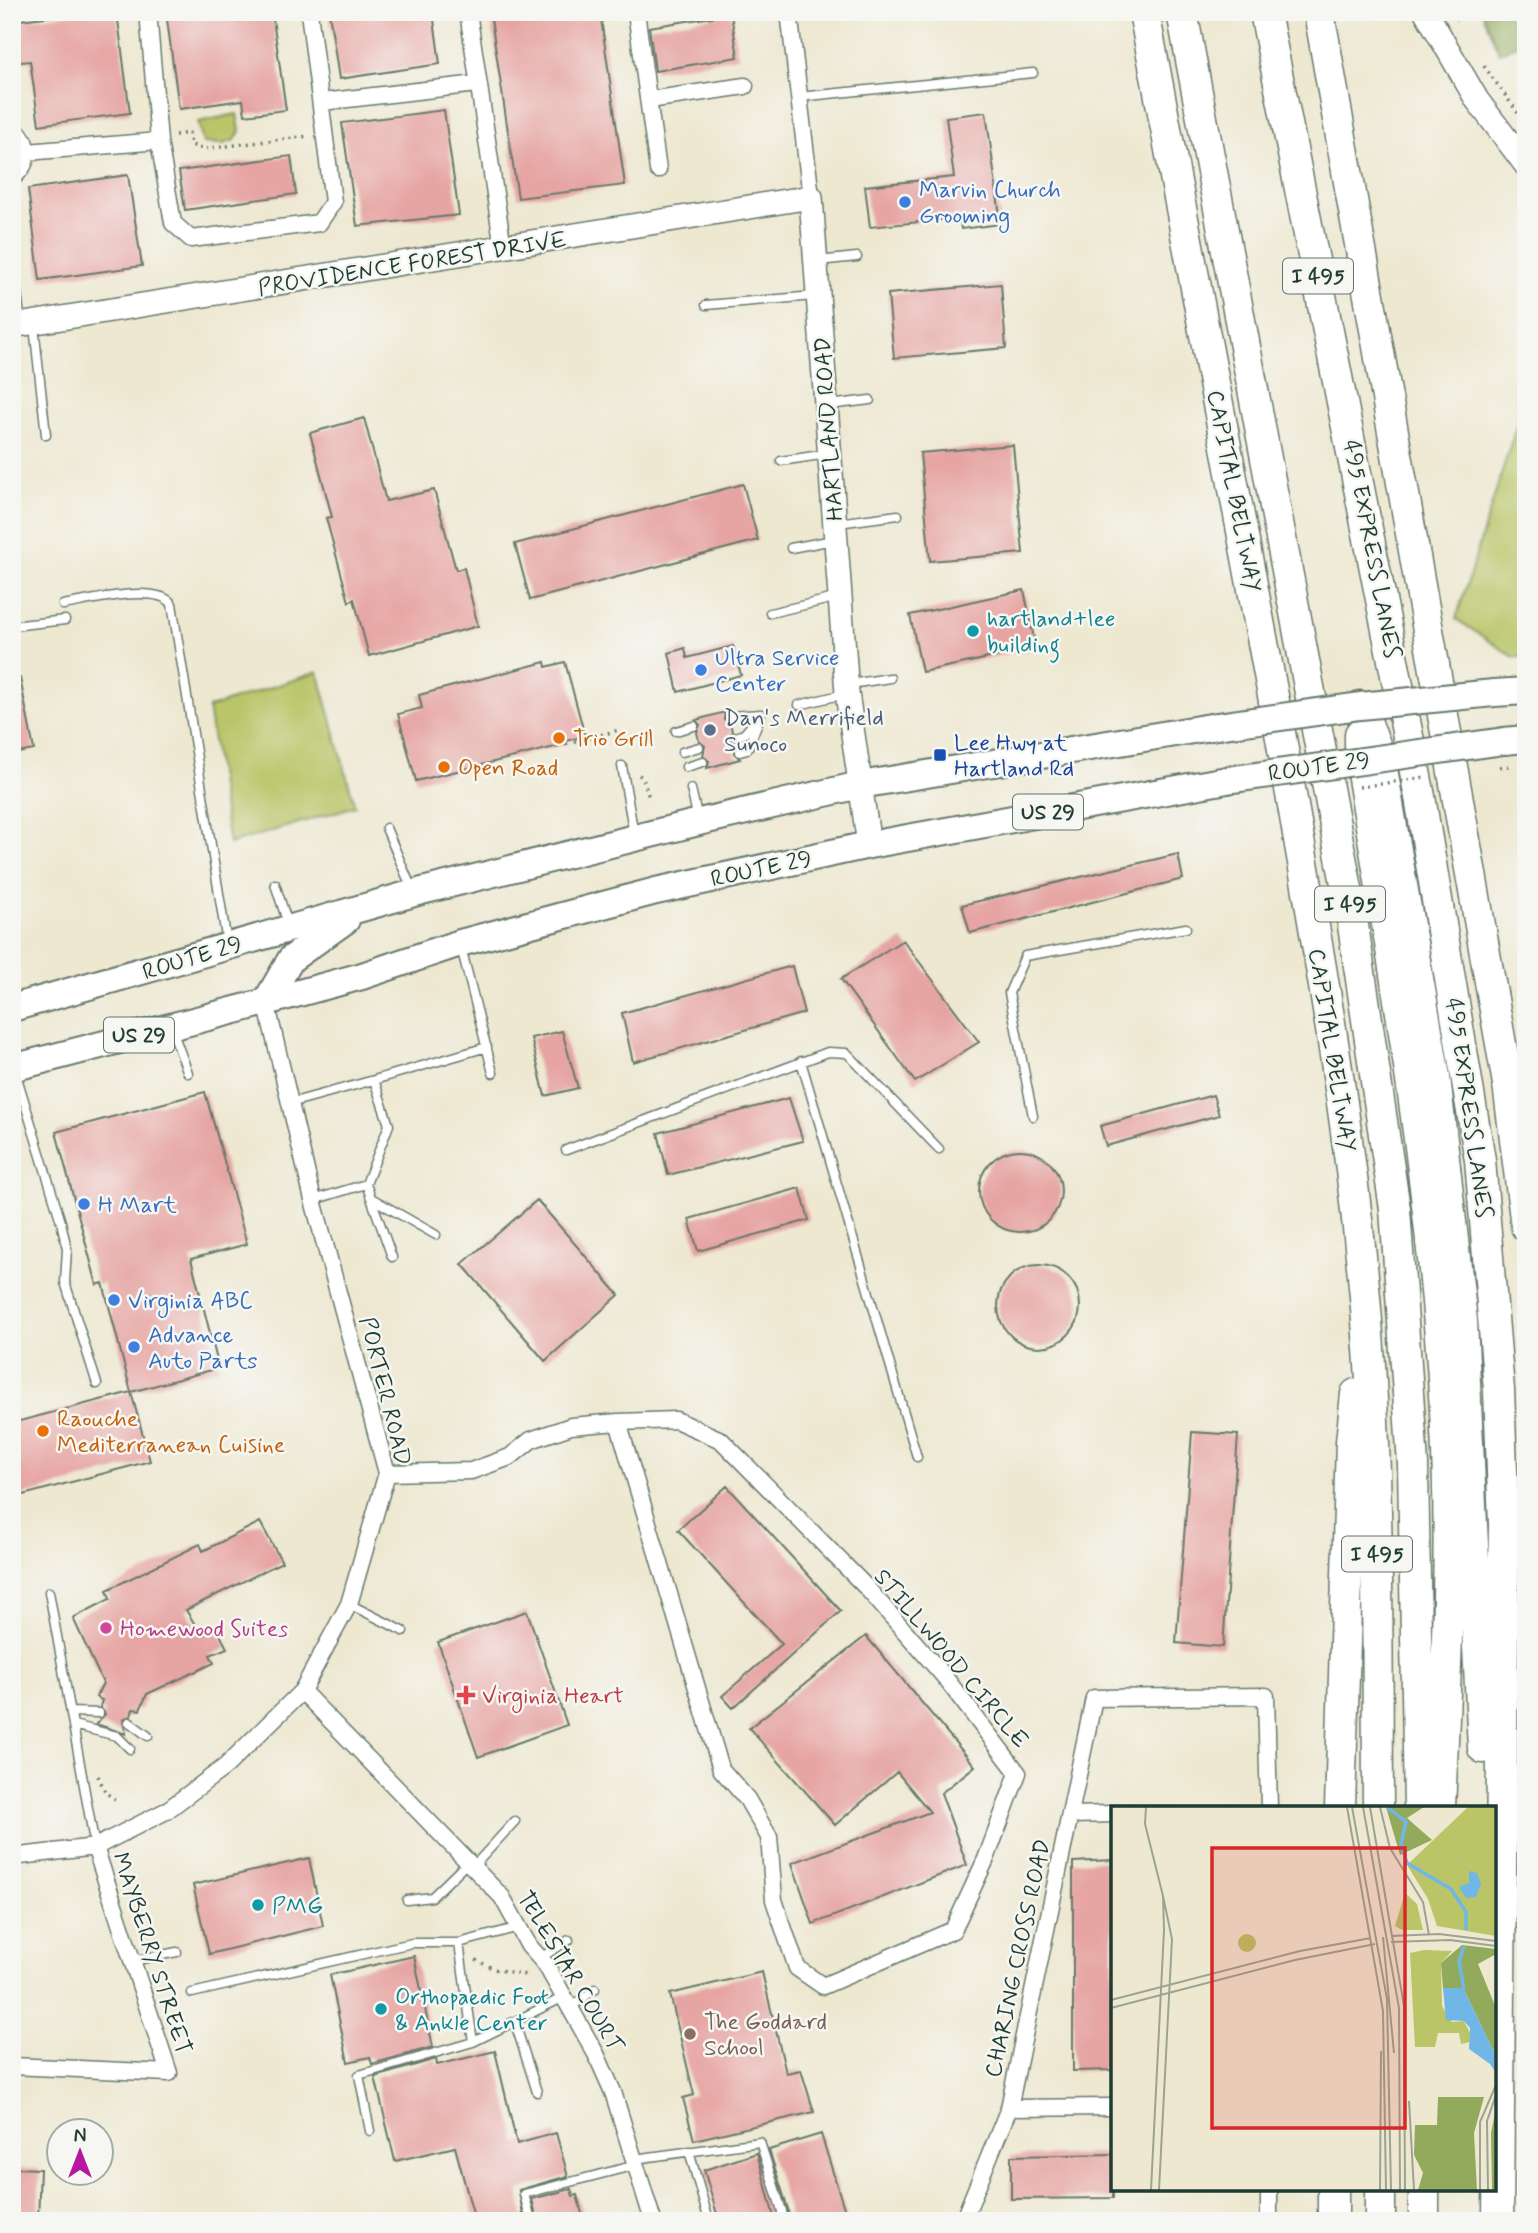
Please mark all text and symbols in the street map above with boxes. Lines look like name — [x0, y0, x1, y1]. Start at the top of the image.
place label: Marvin Church Grooming — [919, 176, 1061, 234]
marker: Marvin Church Grooming — [897, 194, 913, 210]
street label: PROVIDENCE FOREST DRIVE — [256, 226, 569, 304]
road number: I 495 — [1283, 258, 1353, 294]
street label: HARTLAND ROAD — [809, 336, 851, 522]
street label: CAPITAL BELTWAY — [1199, 388, 1267, 595]
street label: 495 EXPRESS LANES — [1335, 437, 1407, 662]
place label: hartland+lee building — [987, 605, 1115, 663]
marker: hartland+lee building — [965, 623, 981, 639]
place label: Ultra Service Center — [715, 644, 839, 700]
marker: Ultra Service Center — [693, 662, 709, 678]
place label: Dan's Merrifield Sunoco — [724, 704, 884, 760]
marker: Dan's Merrifield Sunoco — [702, 722, 718, 738]
place label: Trio Grill — [573, 725, 654, 755]
place label: Lee Hwy at Hartland Rd — [954, 729, 1074, 785]
marker: Trio Grill — [551, 730, 567, 746]
street label: ROUTE 29 — [1266, 746, 1372, 790]
marker: Lee Hwy at Hartland Rd — [932, 747, 948, 763]
place label: Open Road — [458, 754, 558, 784]
marker: Open Road — [436, 759, 452, 775]
road number: US 29 — [1013, 794, 1083, 830]
street label: ROUTE 29 — [708, 845, 815, 895]
road number: I 495 — [1315, 886, 1385, 922]
street label: ROUTE 29 — [139, 930, 246, 988]
street label: CAPITAL BELTWAY — [1300, 946, 1362, 1154]
street label: 495 EXPRESS LANES — [1438, 996, 1498, 1221]
road number: US 29 — [104, 1018, 174, 1052]
place label: H Mart — [98, 1191, 177, 1221]
marker: H Mart — [76, 1196, 92, 1212]
place label: Virginia ABC — [128, 1287, 253, 1319]
marker: Virginia ABC — [106, 1292, 122, 1308]
street label: PORTER ROAD — [351, 1314, 417, 1469]
place label: Advance Auto Parts — [148, 1321, 257, 1377]
marker: Advance Auto Parts — [126, 1339, 142, 1355]
place label: Raouche Mediterranean Cuisine — [57, 1405, 285, 1461]
marker: Raouche Mediterranean Cuisine — [35, 1423, 51, 1439]
road number: I 495 — [1342, 1536, 1412, 1572]
street label: STILLWOOD CIRCLE — [866, 1563, 1034, 1755]
place label: Homewood Suites — [120, 1615, 288, 1645]
marker: Homewood Suites — [98, 1620, 114, 1636]
place label: Virginia Heart — [482, 1682, 624, 1714]
marker: Virginia Heart — [456, 1685, 476, 1705]
inset map — [1111, 1806, 1496, 2191]
street label: CHARING CROSS ROAD — [979, 1836, 1059, 2080]
street label: MAYBERRY STREET — [104, 1849, 198, 2058]
street label: TELESTAR COURT — [509, 1886, 630, 2060]
place label: PMG — [272, 1892, 323, 1922]
marker: PMG — [250, 1897, 266, 1913]
place label: Orthopaedic Foot & Ankle Center — [395, 1983, 549, 2039]
marker: Orthopaedic Foot & Ankle Center — [373, 2001, 389, 2017]
place label: The Goddard School — [704, 2008, 827, 2064]
marker: The Goddard School — [682, 2026, 698, 2042]
north arrow — [46, 2118, 116, 2188]
text: N — [74, 2124, 86, 2149]

